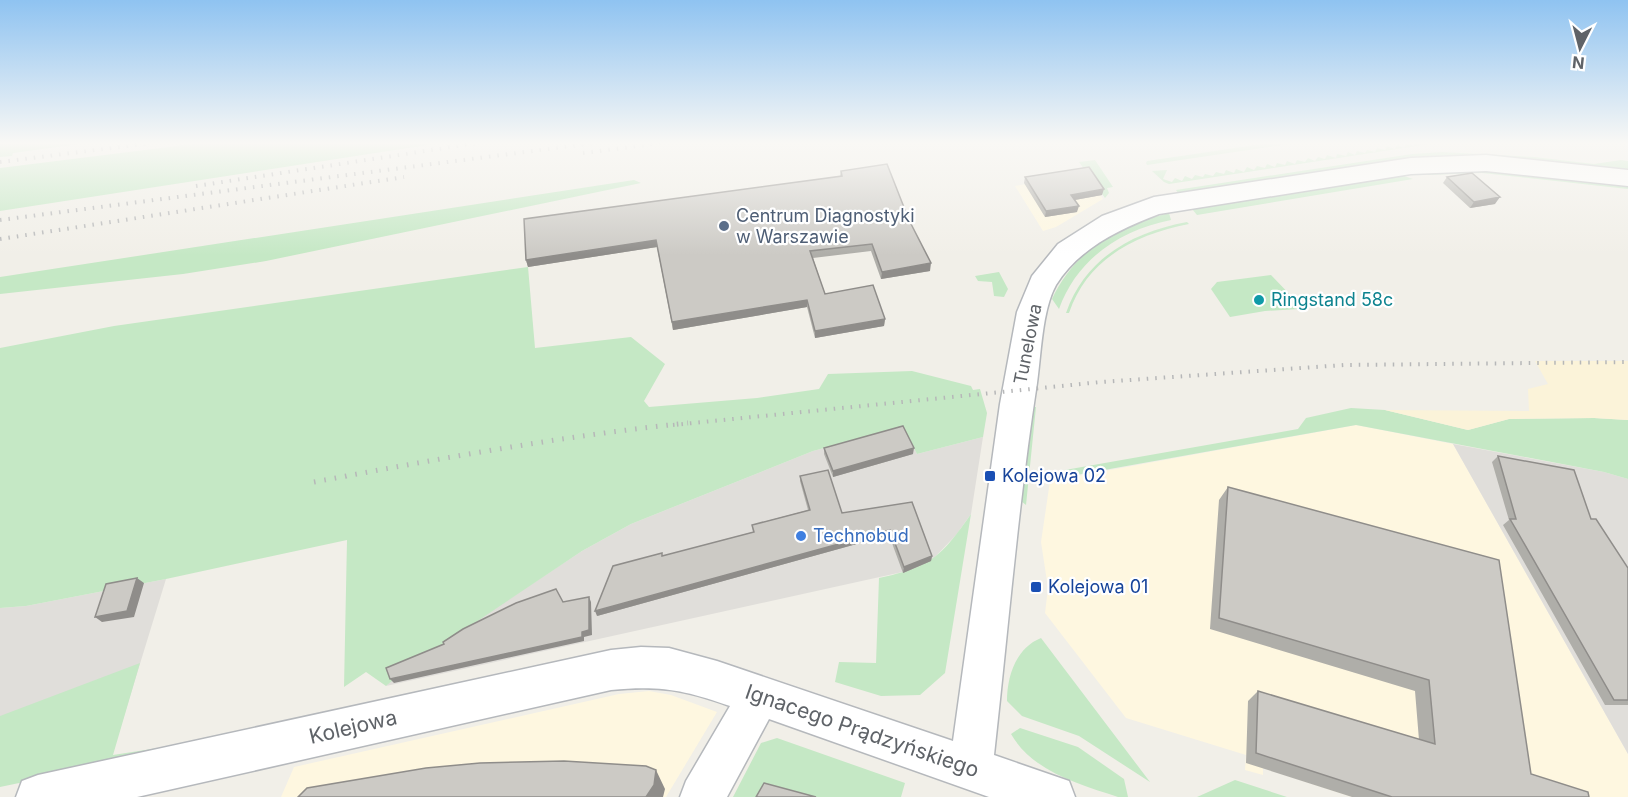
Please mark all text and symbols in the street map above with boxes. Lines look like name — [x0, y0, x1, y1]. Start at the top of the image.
north arrow — [1550, 18, 1610, 78]
text: N — [1571, 52, 1586, 74]
place label: Centrum Diagnostyki w Warszawie — [736, 205, 915, 247]
marker: Centrum Diagnostyki w Warszawie — [717, 219, 731, 233]
place label: Ringstand 58c — [1271, 289, 1393, 310]
marker: Ringstand 58c — [1252, 293, 1266, 307]
street label: Tunelowa — [1009, 302, 1046, 386]
place label: Kolejowa 02 — [1002, 465, 1106, 486]
marker: Kolejowa 02 — [983, 469, 997, 483]
place label: Technobud — [813, 525, 909, 546]
marker: Technobud — [794, 529, 808, 543]
place label: Kolejowa 01 — [1048, 576, 1148, 597]
marker: Kolejowa 01 — [1029, 580, 1043, 594]
street label: Ignacego Prądzyńskiego — [742, 679, 982, 782]
street label: Kolejowa — [306, 704, 399, 749]

